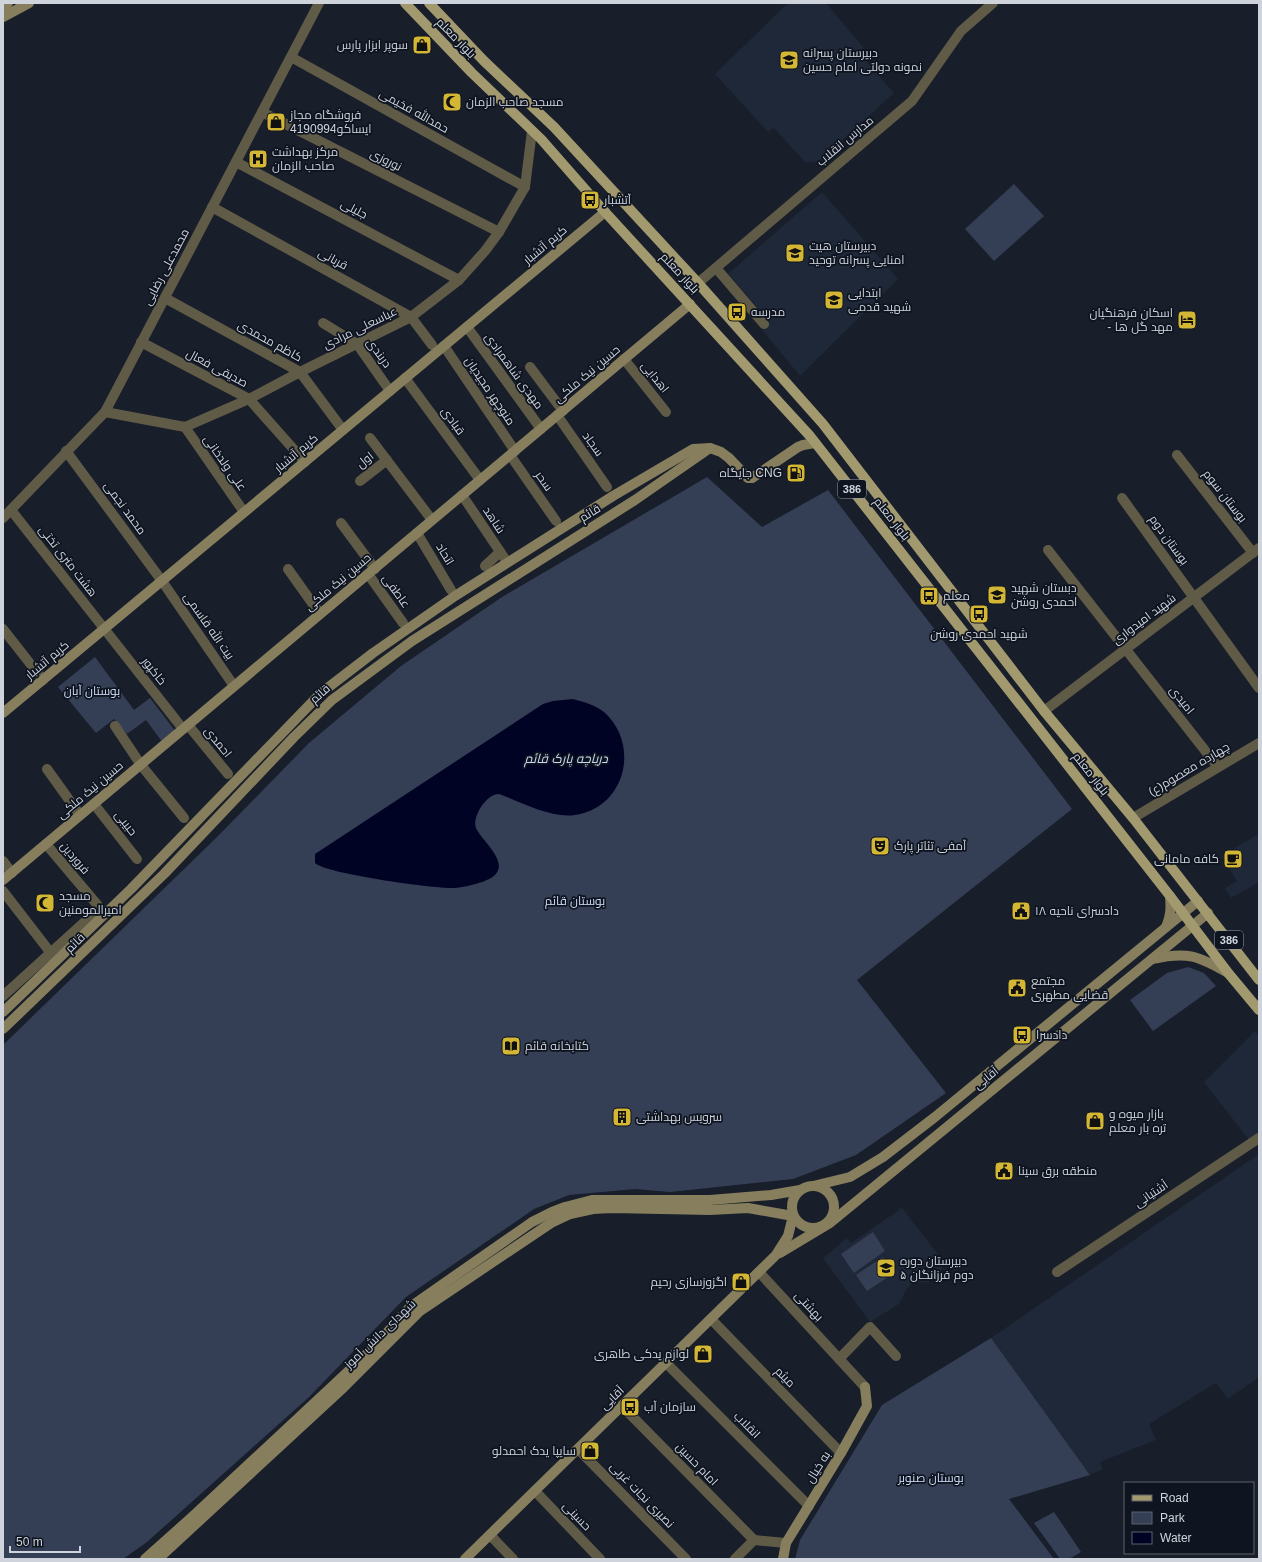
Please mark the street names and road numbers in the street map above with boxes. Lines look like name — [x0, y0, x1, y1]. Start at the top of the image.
street label: بلوار معلم — [433, 15, 479, 62]
street label: حمدالله فخیمی — [377, 85, 452, 136]
street label: مدارس انقلاب — [814, 113, 876, 169]
street label: نوروزی — [368, 146, 404, 174]
street label: جلیلی — [338, 196, 370, 222]
street label: کریم آتشبار — [520, 223, 570, 269]
street label: محمدعلی رضایی — [140, 226, 192, 308]
street label: قربانی — [316, 245, 350, 273]
street label: بلوار معلم — [657, 250, 702, 297]
street label: عباسعلی مرادی — [321, 304, 399, 352]
street label: کاظم محمدی — [235, 318, 305, 365]
street label: مهدی شاهمرادی — [482, 330, 546, 412]
street label: دربندی — [364, 336, 394, 371]
street label: حسین نیک ملکی — [551, 342, 623, 406]
street label: صدیقی فعال — [184, 346, 250, 390]
street label: منوچهر مجیدیان — [460, 354, 518, 429]
street label: اهدایی — [638, 359, 672, 395]
street label: قبادی — [438, 404, 468, 438]
street label: سجاد — [580, 429, 606, 459]
street label: کریم آتشبار — [271, 431, 321, 477]
street label: علی ولدخانی — [201, 432, 249, 494]
street label: اول — [354, 449, 376, 471]
street label: بوستان سوم — [1199, 467, 1250, 526]
street label: سحر — [532, 468, 556, 494]
street label: محمد نجمی — [101, 479, 149, 537]
road number: 386 — [838, 480, 866, 498]
street label: بلوار معلم — [870, 495, 913, 544]
street label: قائم — [577, 501, 604, 526]
street label: شاهد — [480, 504, 508, 536]
street label: بوستان دوم — [1145, 512, 1192, 568]
street label: هشت متری تختی — [36, 523, 100, 599]
street label: اتحاد — [433, 541, 457, 567]
street label: حسین نیک ملکی — [302, 550, 374, 614]
street label: عاطفی — [379, 572, 413, 610]
street label: بیت الله قاسمی — [181, 589, 238, 662]
street label: شهيد امیدواری — [1110, 591, 1178, 647]
street label: کریم آتشبار — [22, 638, 72, 684]
street label: خاکپور — [137, 654, 169, 688]
street label: قائم — [307, 681, 334, 707]
street label: امیدی — [1167, 683, 1197, 717]
street label: احمدی — [201, 724, 235, 760]
street label: چهارده معصوم(ع) — [1146, 739, 1233, 800]
street label: بلوار معلم — [1069, 750, 1112, 799]
street label: حسین نیک ملکی — [54, 758, 126, 822]
street label: حبیبی — [112, 808, 140, 838]
street label: فروردین — [57, 839, 93, 877]
street label: قائم — [62, 930, 88, 956]
road number: 386 — [1215, 931, 1243, 949]
street label: آقایی — [971, 1063, 1002, 1092]
street label: آشتیانی — [1132, 1177, 1171, 1210]
street label: بهشتی — [792, 1288, 826, 1324]
street label: شهدای دانش آموز — [341, 1297, 418, 1372]
street label: میثم — [771, 1364, 798, 1391]
street label: آقایی — [597, 1383, 627, 1413]
street label: انقلاب — [731, 1409, 763, 1441]
street label: امام حسین — [672, 1440, 721, 1489]
street label: به خیال — [803, 1448, 833, 1486]
street label: نصیری نجات غربی — [607, 1459, 677, 1531]
street label: حسینی — [560, 1499, 594, 1533]

